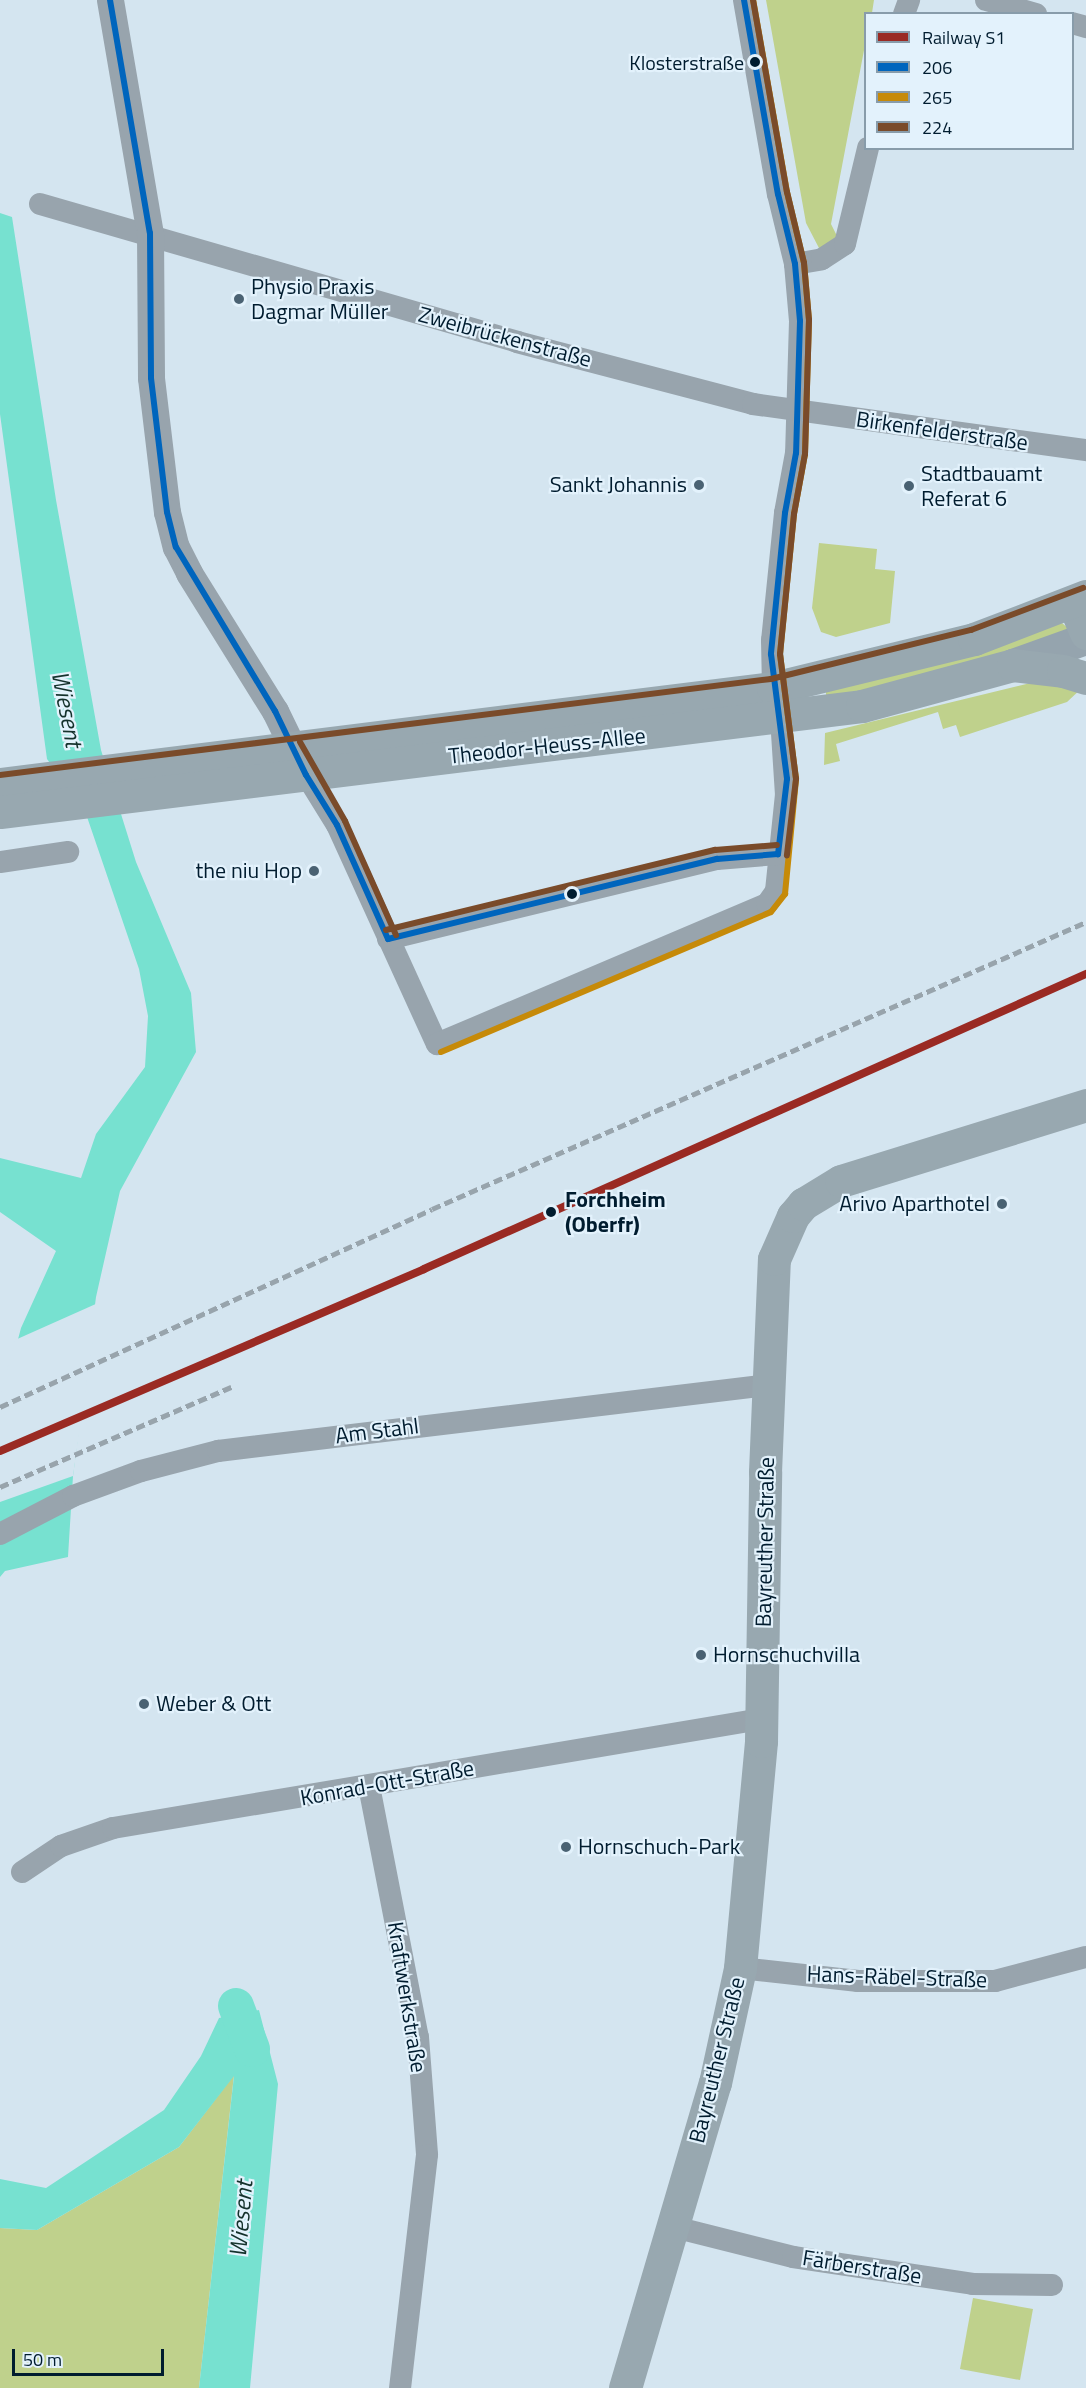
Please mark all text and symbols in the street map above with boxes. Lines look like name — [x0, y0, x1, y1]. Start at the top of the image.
legend — [864, 12, 1074, 150]
text: Railway S1 — [922, 24, 1005, 51]
place label: Klosterstraße — [629, 50, 744, 74]
text: 206 — [922, 54, 952, 81]
marker: Klosterstraße — [749, 56, 761, 68]
text: 265 — [922, 84, 952, 111]
text: 224 — [922, 114, 952, 141]
place label: Physio Praxis Dagmar Müller — [251, 273, 388, 324]
marker: Physio Praxis Dagmar Müller — [232, 292, 246, 306]
street label: Zweibrückenstraße — [416, 301, 594, 373]
street label: Birkenfelderstraße — [854, 406, 1030, 456]
place label: Stadtbauamt Referat 6 — [921, 460, 1042, 512]
place label: Sankt Johannis — [550, 472, 687, 498]
marker: Sankt Johannis — [692, 478, 706, 492]
marker: Stadtbauamt Referat 6 — [902, 479, 916, 493]
water label: Wiesent — [46, 669, 88, 749]
street label: Theodor-Heuss-Allee — [447, 723, 647, 769]
place label: the niu Hop — [195, 858, 302, 884]
marker: the niu Hop — [307, 864, 321, 878]
unlabelled marker — [566, 888, 578, 900]
place label: Forchheim (Oberfr) — [565, 1186, 666, 1238]
place label: Arivo Aparthotel — [839, 1191, 990, 1217]
marker: Arivo Aparthotel — [995, 1197, 1009, 1211]
marker: Forchheim (Oberfr) — [542, 1203, 560, 1221]
street label: Am Stahl — [334, 1413, 420, 1449]
street label: Bayreuther Straße — [750, 1457, 780, 1627]
place label: Hornschuchvilla — [713, 1642, 860, 1668]
marker: Hornschuchvilla — [694, 1648, 708, 1662]
place label: Weber & Ott — [156, 1691, 271, 1717]
marker: Weber & Ott — [137, 1697, 151, 1711]
street label: Konrad-Ott-Straße — [298, 1755, 476, 1811]
place label: Hornschuch-Park — [578, 1834, 740, 1860]
marker: Hornschuch-Park — [559, 1840, 573, 1854]
street label: Kraftwerkstraße — [382, 1920, 432, 2074]
street label: Hans-Räbel-Straße — [806, 1961, 988, 1993]
street label: Bayreuther Straße — [684, 1974, 750, 2146]
water label: Wiesent — [223, 2179, 259, 2259]
street label: Färberstraße — [801, 2245, 923, 2289]
scale bar — [15, 2337, 166, 2375]
text: 50 m — [23, 2346, 62, 2373]

